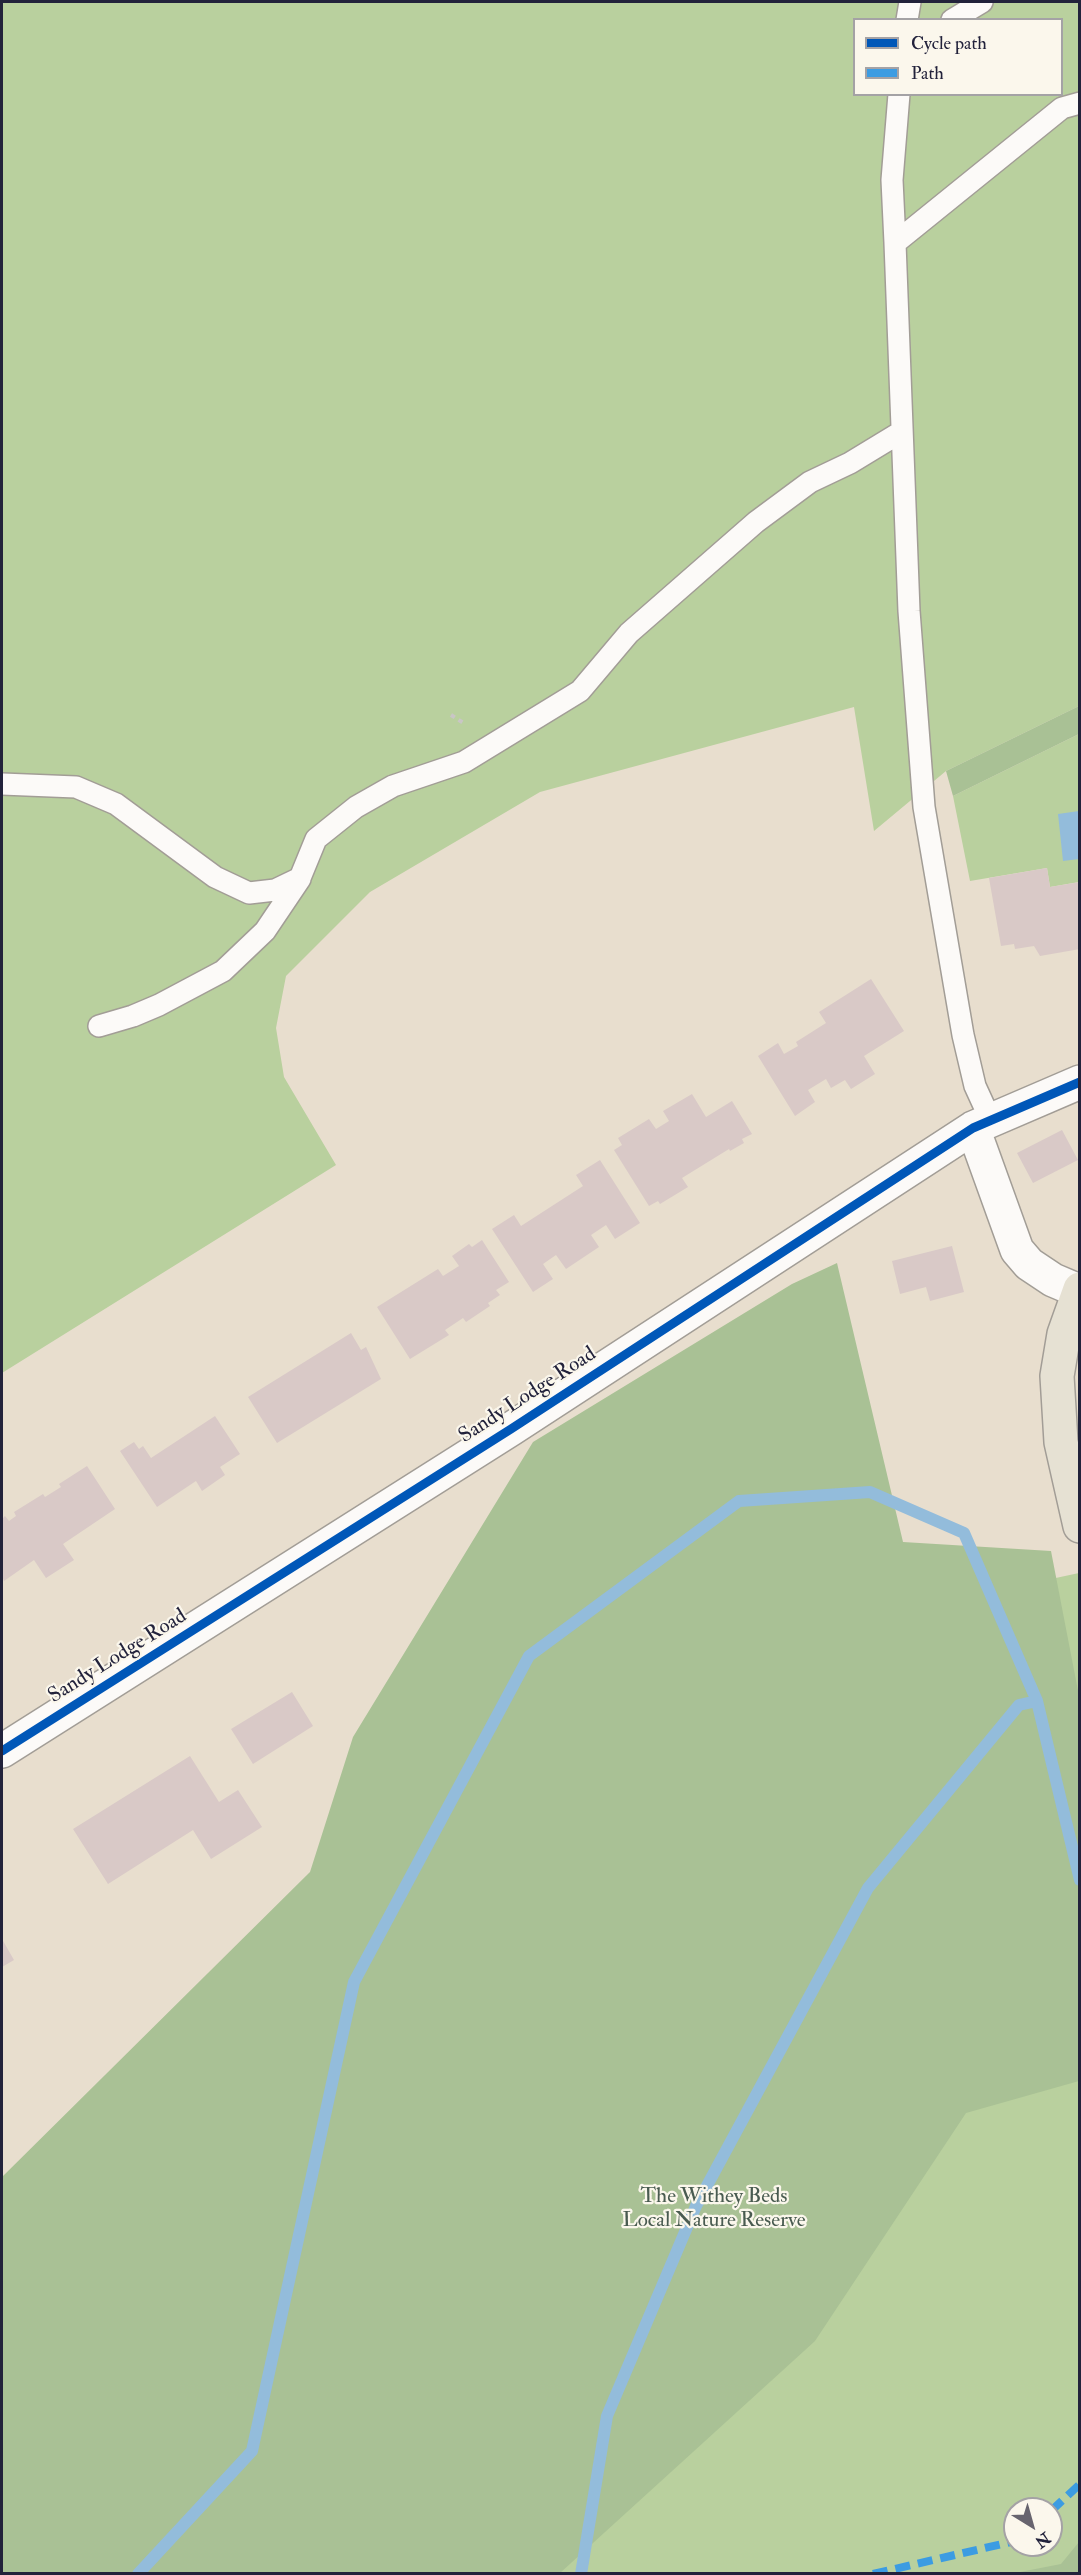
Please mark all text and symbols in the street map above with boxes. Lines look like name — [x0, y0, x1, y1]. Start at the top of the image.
legend — [853, 18, 1063, 96]
text: Cycle path — [911, 32, 987, 55]
text: Path — [911, 62, 944, 85]
street label: Sandy Lodge Road — [455, 1342, 601, 1450]
street label: Sandy Lodge Road — [44, 1604, 192, 1710]
park label: The Withey Beds Local Nature Reserve — [622, 2184, 806, 2234]
north arrow — [1003, 2497, 1063, 2557]
text: N — [1031, 2527, 1054, 2552]

